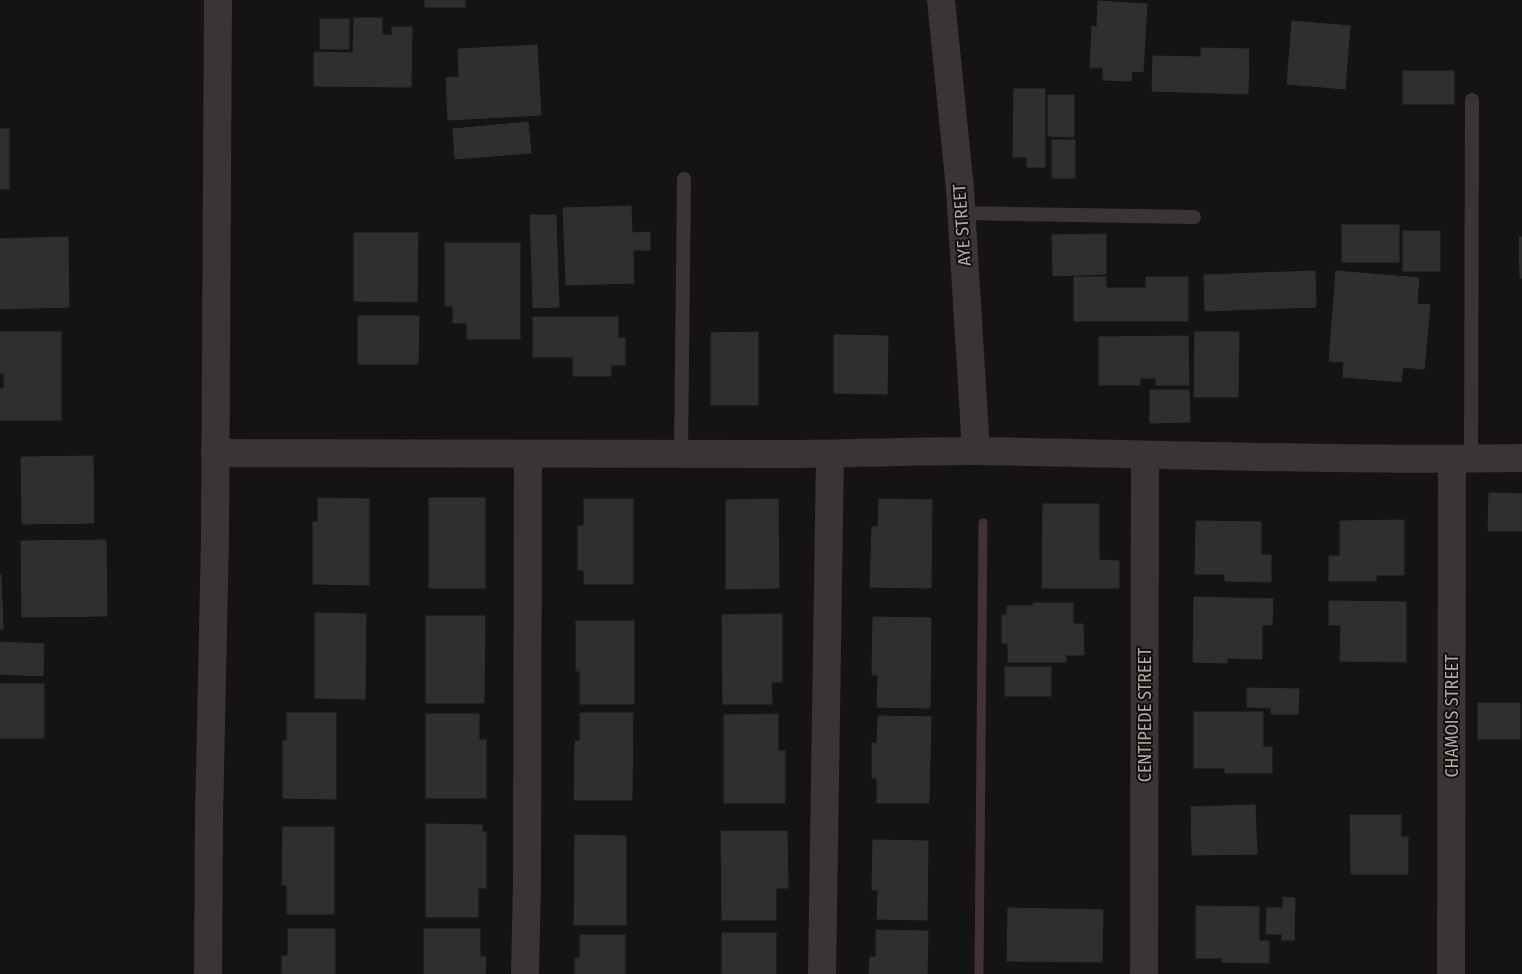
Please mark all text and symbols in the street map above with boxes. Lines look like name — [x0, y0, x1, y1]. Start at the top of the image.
street label: AYE STREET — [948, 183, 976, 267]
street label: CENTIPEDE STREET — [1134, 647, 1156, 782]
street label: CHAMOIS STREET — [1441, 654, 1463, 778]

